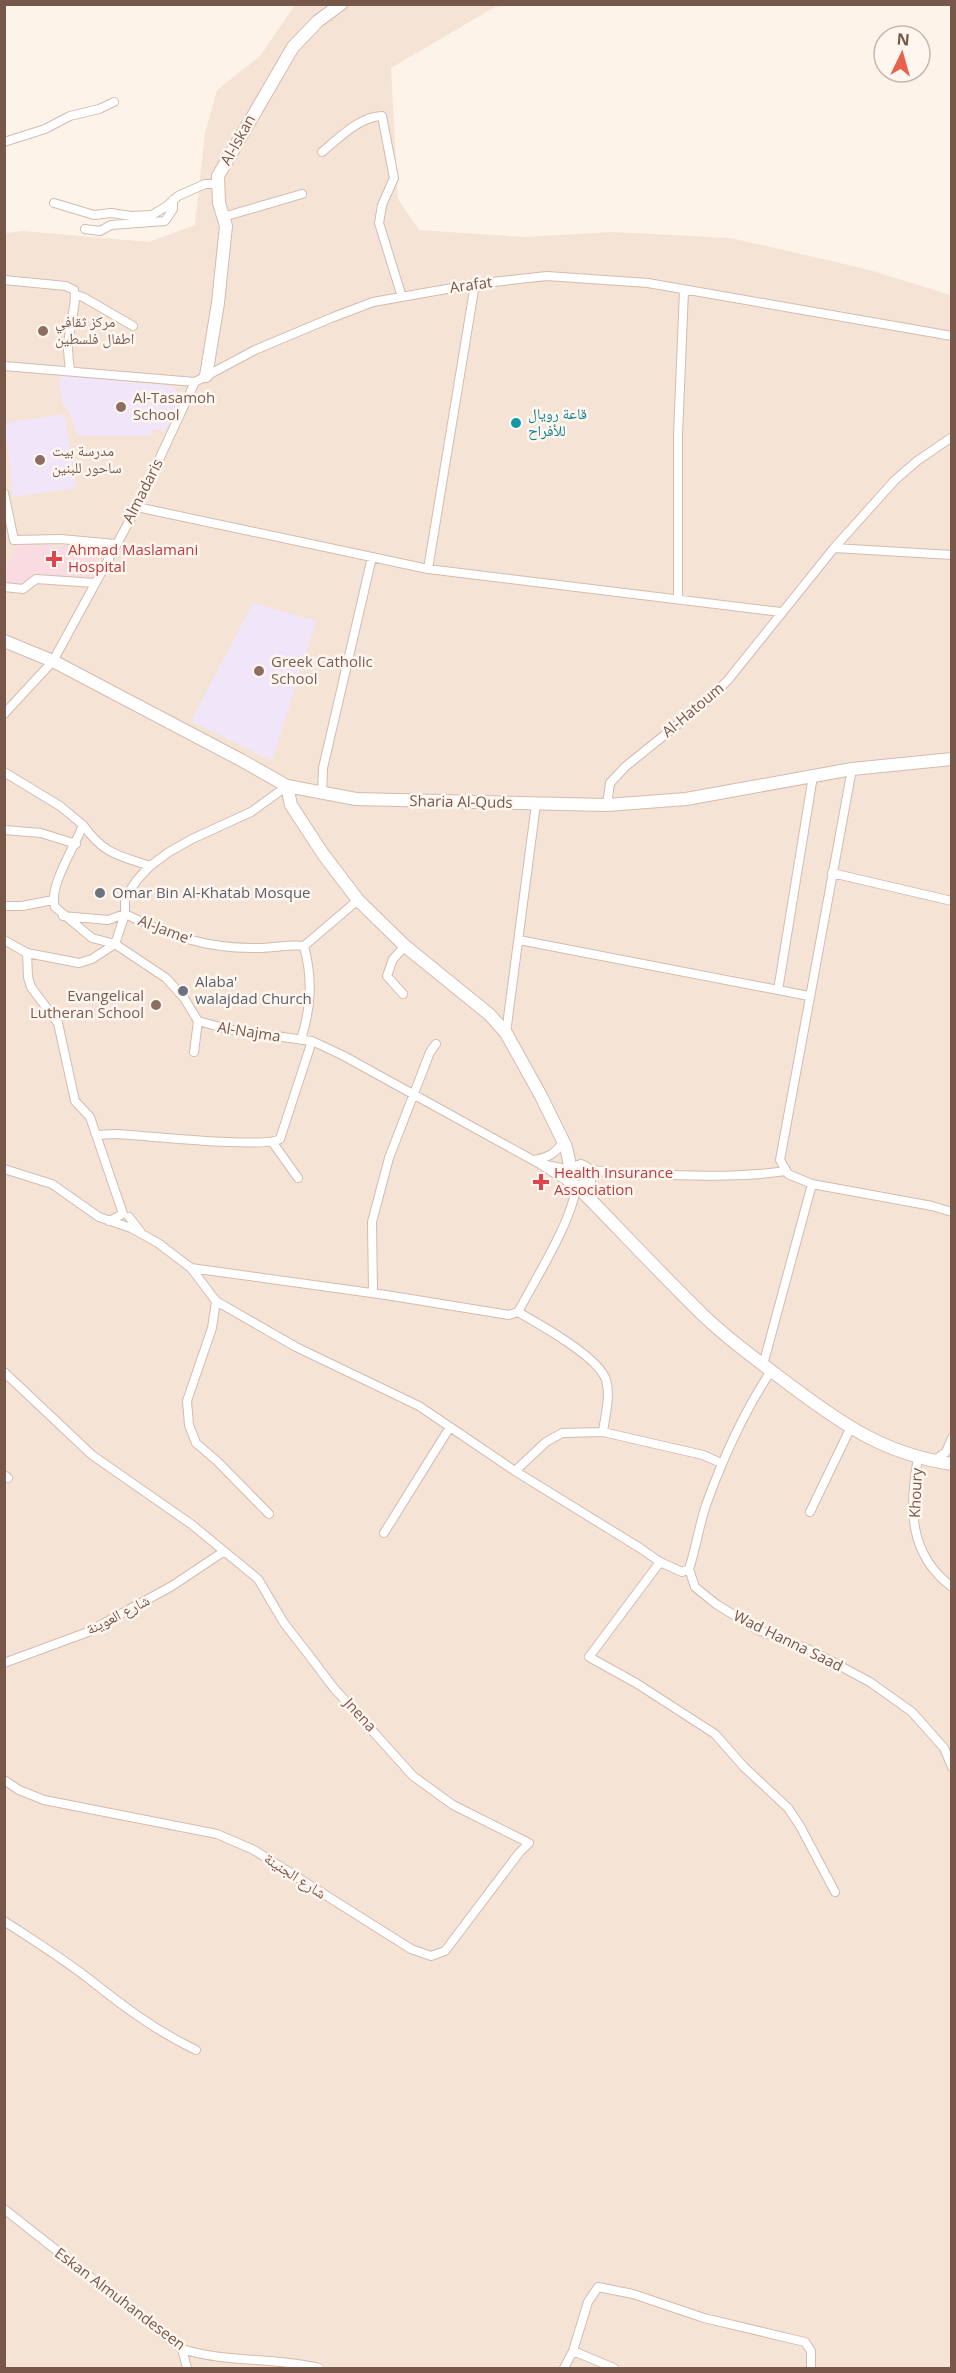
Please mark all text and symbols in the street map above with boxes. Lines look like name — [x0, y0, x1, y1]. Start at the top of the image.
north arrow — [872, 24, 932, 84]
text: N — [896, 28, 911, 51]
street label: Al-Iskan — [215, 111, 259, 168]
street label: Arafat — [448, 271, 493, 297]
place label: مركز ثقافي اطفال فلسطين — [55, 311, 134, 349]
marker: مركز ثقافي اطفال فلسطين — [36, 324, 50, 338]
place label: Al-Tasamoh School — [133, 387, 215, 424]
marker: Al-Tasamoh School — [114, 400, 128, 414]
place label: قاعة رويال للأفراح — [528, 403, 587, 441]
marker: قاعة رويال للأفراح — [509, 416, 523, 430]
place label: مدرسة بيت ساحور للبنين — [52, 440, 122, 478]
marker: مدرسة بيت ساحور للبنين — [33, 453, 47, 467]
street label: Almadaris — [117, 455, 167, 526]
place label: Ahmad Maslamani Hospital — [68, 539, 198, 576]
marker: Ahmad Maslamani Hospital — [45, 550, 63, 568]
place label: Greek Catholic School — [271, 651, 373, 688]
marker: Greek Catholic School — [252, 664, 266, 678]
street label: Al-Hatoum — [657, 677, 727, 741]
street label: Sharia Al-Quds — [409, 790, 513, 812]
place label: Omar Bin Al-Khatab Mosque — [112, 882, 311, 902]
marker: Omar Bin Al-Khatab Mosque — [93, 886, 107, 900]
street label: Al-Jame' — [136, 910, 195, 948]
place label: Alaba' walajdad Church — [195, 971, 312, 1008]
marker: Alaba' walajdad Church — [176, 984, 190, 998]
place label: Evangelical Lutheran School — [30, 985, 144, 1022]
marker: Evangelical Lutheran School — [149, 998, 163, 1012]
street label: Al-Najma — [216, 1016, 282, 1046]
place label: Health Insurance Association — [554, 1162, 673, 1199]
marker: Health Insurance Association — [532, 1173, 550, 1191]
street label: Khoury — [904, 1467, 926, 1519]
street label: شارع العوينة — [82, 1590, 153, 1640]
street label: Wad Hanna Saad — [730, 1605, 846, 1675]
street label: Jnena — [339, 1692, 381, 1735]
street label: شارع الجنينة — [260, 1848, 330, 1904]
street label: Eskan Almuhandeseen — [51, 2242, 190, 2354]

